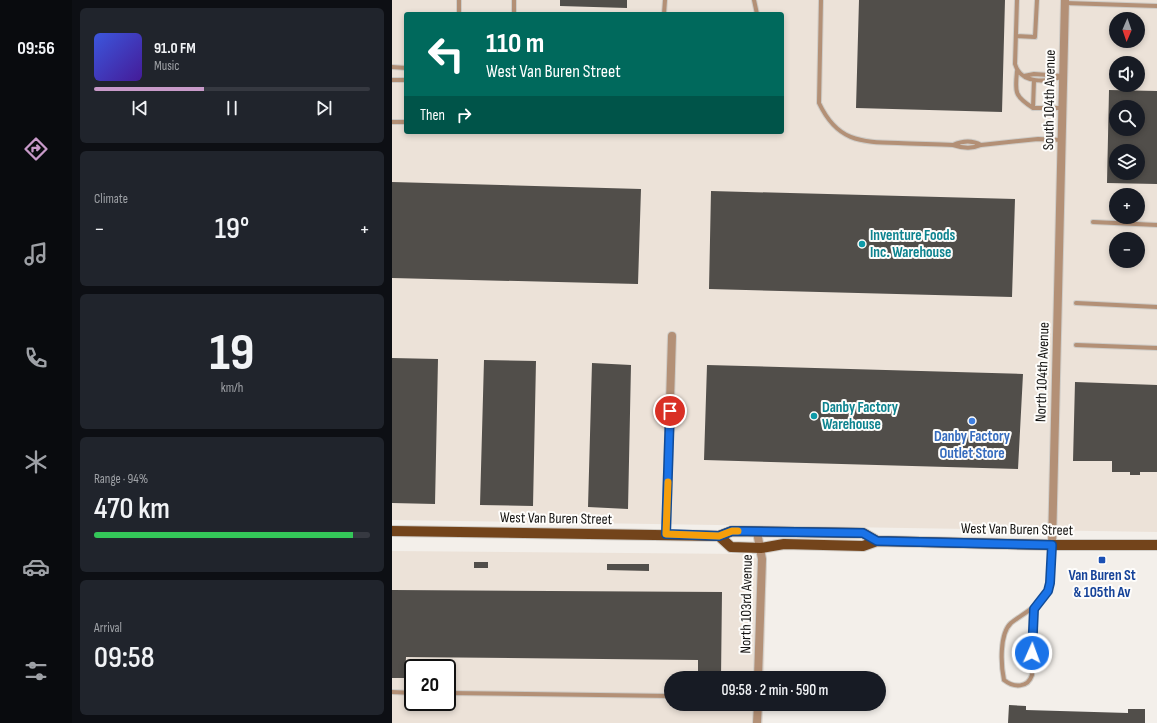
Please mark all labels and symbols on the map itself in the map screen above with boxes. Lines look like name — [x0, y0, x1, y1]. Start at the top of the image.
north arrow — [1109, 12, 1145, 48]
street label: South 104th Avenue — [1039, 50, 1060, 150]
place label: Inventure Foods Inc. Warehouse — [870, 226, 956, 262]
marker: Inventure Foods Inc. Warehouse — [857, 239, 867, 249]
street label: North 104th Avenue — [1031, 322, 1054, 422]
pin — [653, 394, 687, 428]
place label: Danby Factory Warehouse — [822, 398, 899, 434]
marker: Danby Factory Warehouse — [809, 411, 819, 421]
marker: Danby Factory Outlet Store — [967, 416, 977, 426]
place label: Danby Factory Outlet Store — [934, 427, 1011, 463]
street label: West Van Buren Street — [500, 508, 613, 529]
street label: West Van Buren Street — [961, 519, 1074, 540]
street label: North 103rd Avenue — [736, 554, 757, 654]
marker: Van Buren St & 105th Av — [1097, 555, 1107, 565]
place label: Van Buren St & 105th Av — [1068, 566, 1136, 602]
position arrow — [1011, 632, 1053, 674]
speed limit sign: 20 — [404, 659, 456, 711]

